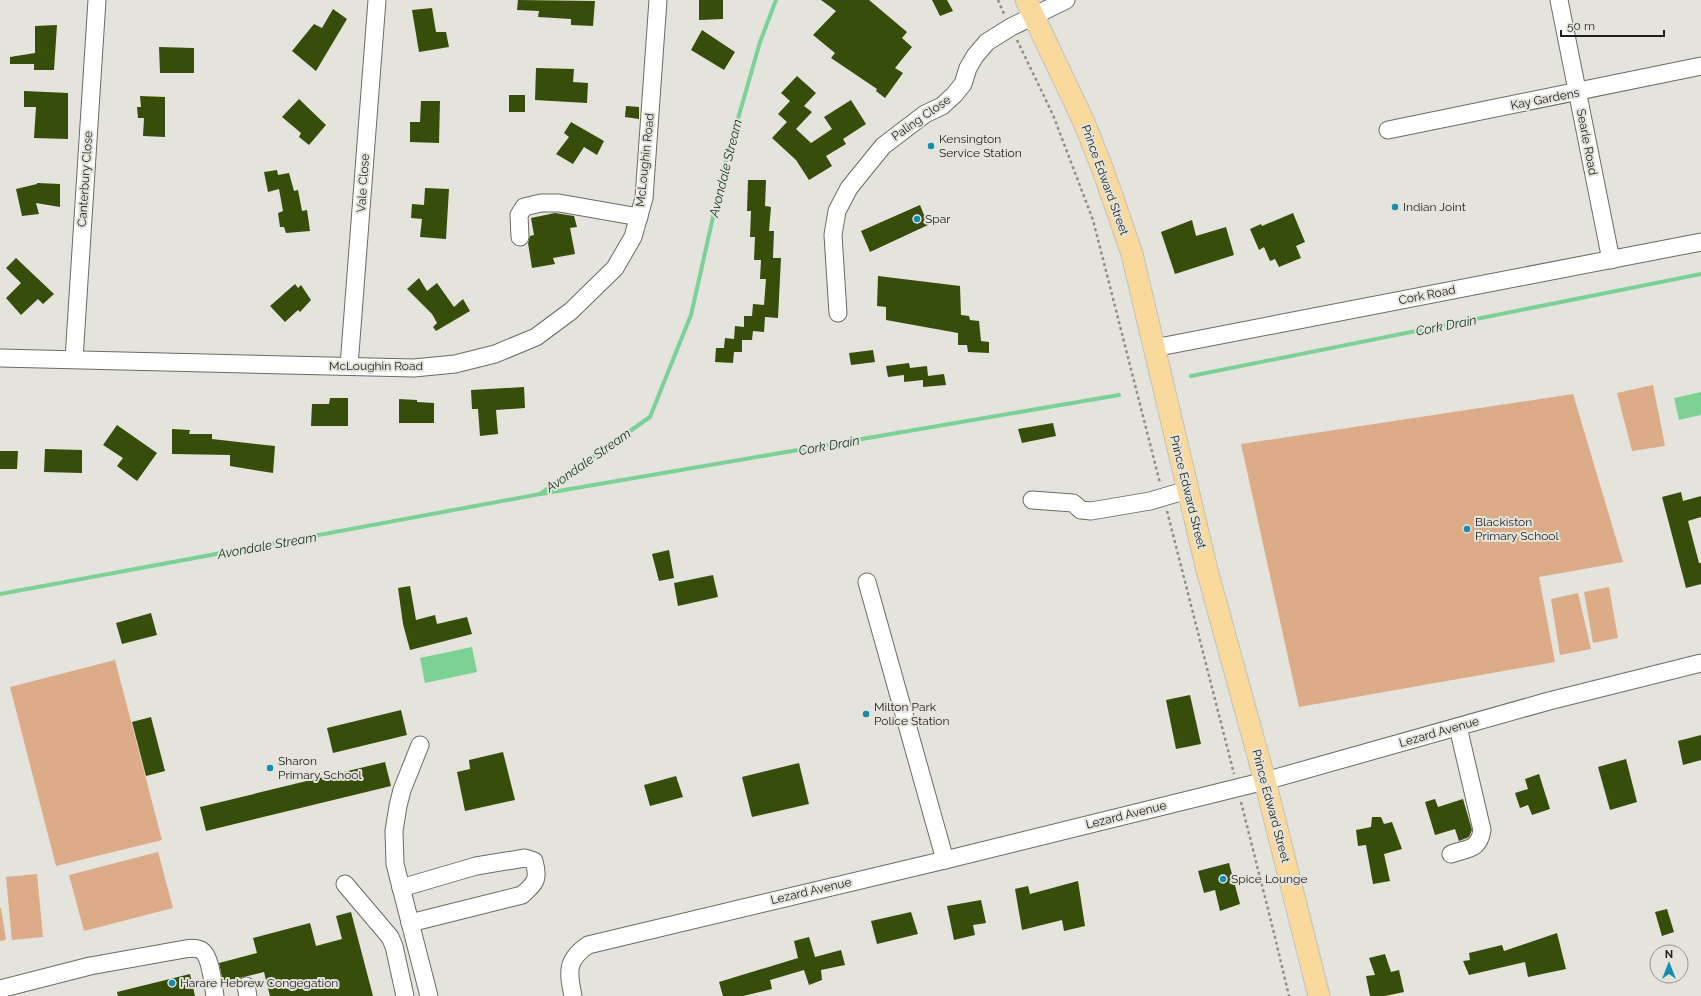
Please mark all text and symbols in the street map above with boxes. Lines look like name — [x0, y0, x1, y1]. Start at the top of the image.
scale bar — [1561, 12, 1664, 38]
text: 50 m — [1567, 19, 1595, 33]
street label: Kay Gardens — [1509, 85, 1581, 113]
street label: Paling Close — [889, 93, 953, 143]
street label: Searle Road — [1574, 108, 1600, 176]
street label: McLoughin Road — [633, 113, 657, 207]
water label: Avondale Stream — [706, 118, 745, 220]
street label: Prince Edward Street — [1078, 123, 1132, 237]
street label: Canterbury Close — [75, 130, 95, 228]
place label: Kensington Service Station — [939, 132, 1022, 160]
marker: Kensington Service Station — [926, 141, 936, 151]
street label: Vale Close — [354, 153, 372, 213]
place label: Indian Joint — [1403, 200, 1466, 214]
marker: Indian Joint — [1390, 202, 1400, 212]
place label: Spar — [925, 212, 951, 226]
marker: Spar — [912, 214, 922, 224]
street label: Cork Road — [1397, 283, 1457, 307]
water label: Cork Drain — [1414, 312, 1478, 339]
street label: McLoughin Road — [329, 359, 423, 373]
water label: Avondale Stream — [542, 426, 634, 496]
water label: Cork Drain — [797, 433, 861, 458]
street label: Prince Edward Street — [1167, 434, 1209, 550]
place label: Blackiston Primary School — [1475, 515, 1559, 543]
marker: Blackiston Primary School — [1462, 524, 1472, 534]
water label: Avondale Stream — [215, 529, 318, 562]
place label: Milton Park Police Station — [874, 700, 949, 728]
marker: Milton Park Police Station — [861, 709, 871, 719]
street label: Lezard Avenue — [1397, 714, 1481, 750]
street label: Prince Edward Street — [1249, 748, 1293, 864]
place label: Sharon Primary School — [278, 754, 362, 782]
marker: Sharon Primary School — [265, 763, 275, 773]
street label: Lezard Avenue — [1084, 798, 1168, 832]
place label: Spice Lounge — [1231, 872, 1308, 886]
marker: Spice Lounge — [1218, 874, 1228, 884]
street label: Lezard Avenue — [769, 875, 853, 907]
north arrow — [1649, 944, 1689, 984]
text: N — [1665, 948, 1673, 961]
place label: Harare Hebrew Congegation — [180, 976, 338, 990]
marker: Harare Hebrew Congegation — [167, 978, 177, 988]

